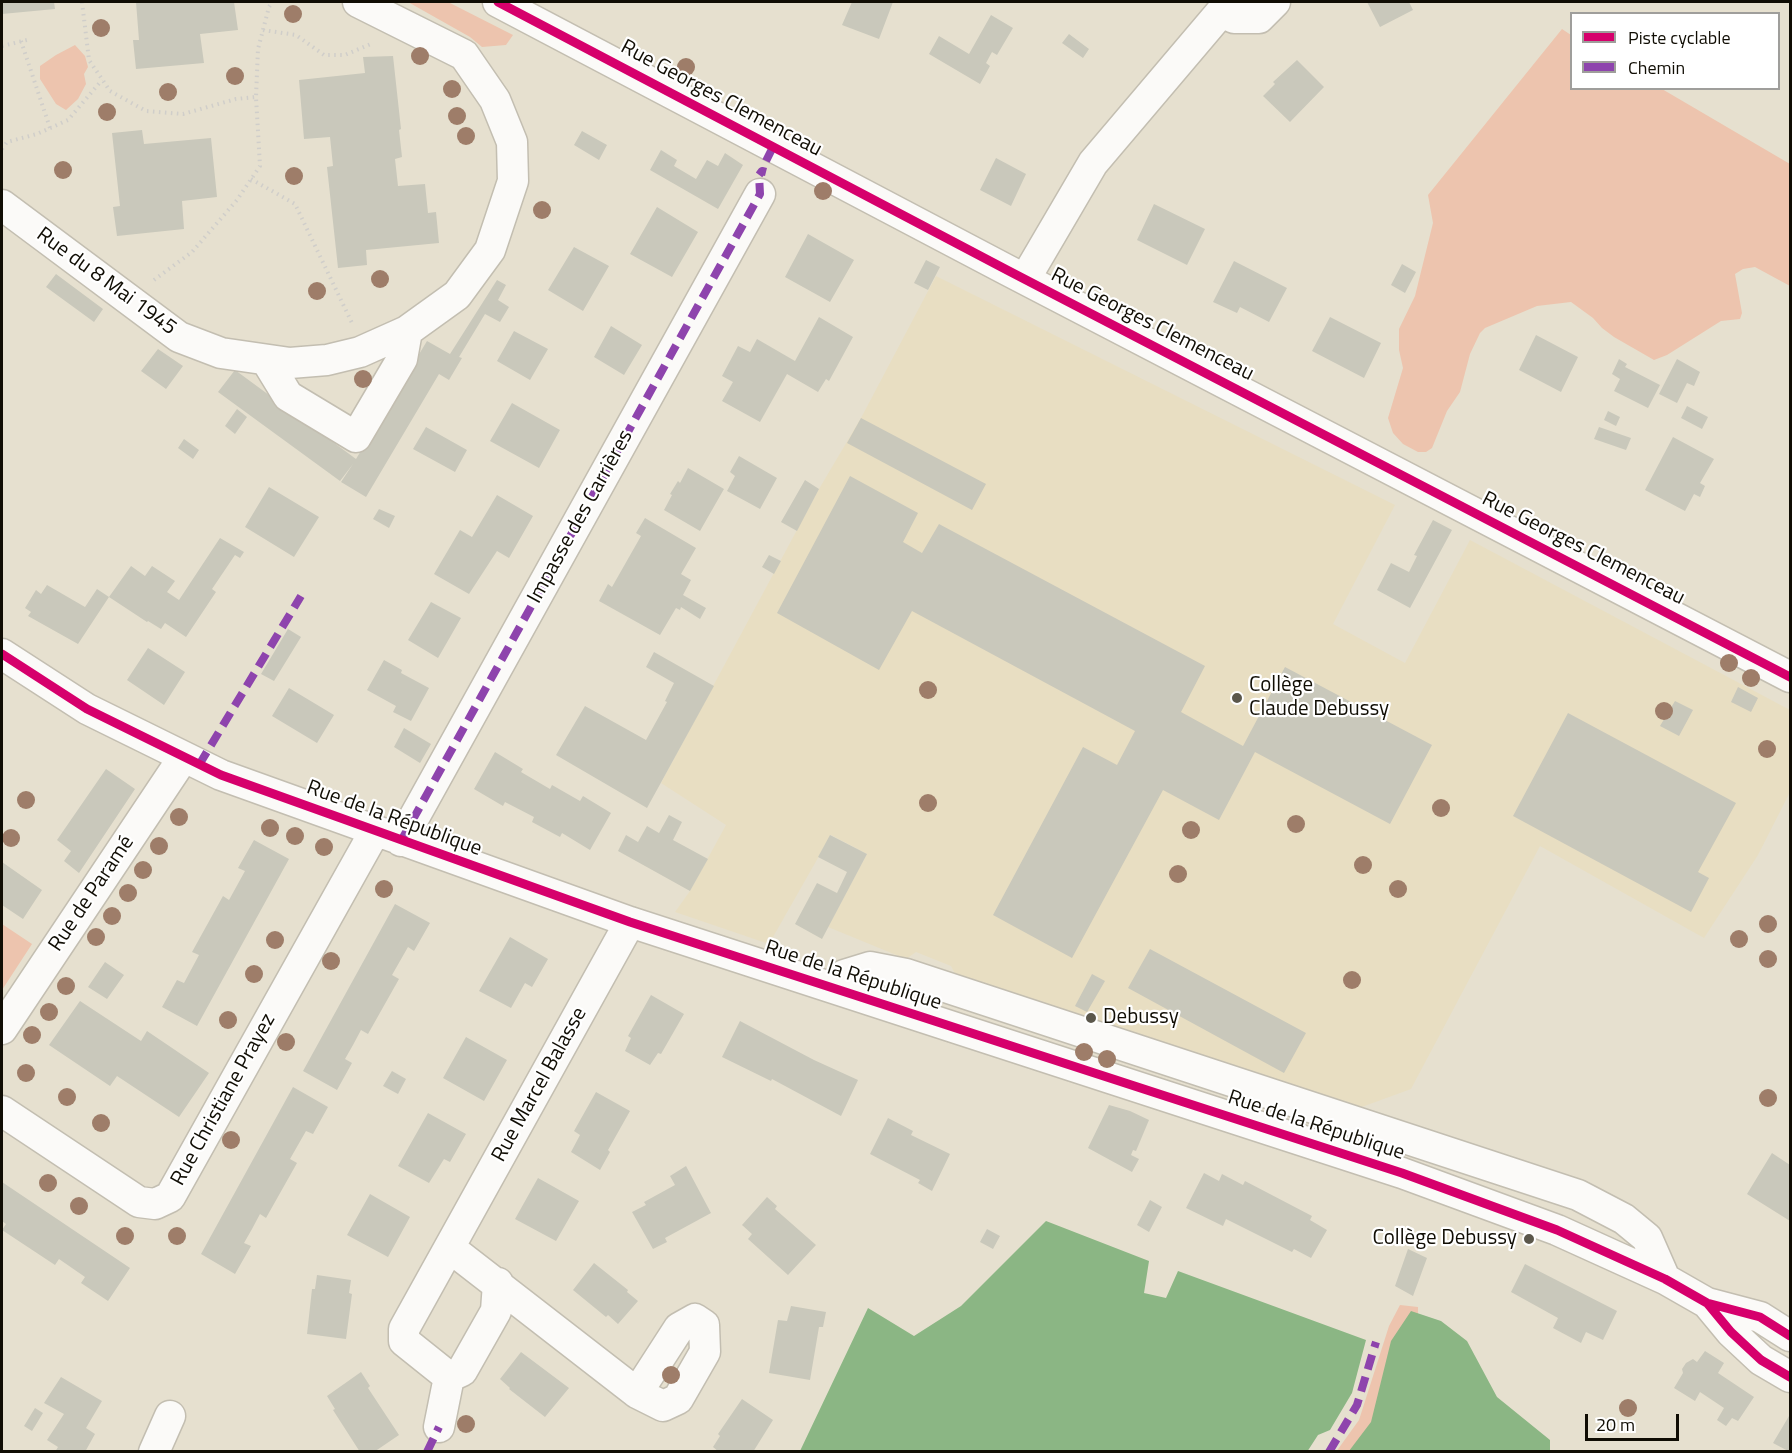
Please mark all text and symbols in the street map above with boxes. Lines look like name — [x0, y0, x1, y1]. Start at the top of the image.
legend — [1570, 12, 1780, 90]
text: Piste cyclable — [1628, 24, 1730, 51]
street label: Rue Georges Clemenceau — [616, 35, 826, 163]
text: Chemin — [1628, 54, 1685, 81]
street label: Rue du 8 Mai 1945 — [31, 223, 181, 341]
street label: Rue Georges Clemenceau — [1046, 263, 1258, 387]
street label: Impasse des Carrières — [523, 426, 639, 608]
street label: Rue Georges Clemenceau — [1477, 487, 1689, 611]
place label: Collège Claude Debussy — [1249, 673, 1389, 723]
marker: Collège Claude Debussy — [1230, 691, 1244, 705]
street label: Rue de la République — [303, 776, 485, 862]
street label: Rue de Paramé — [44, 831, 140, 957]
street label: Rue de la République — [761, 936, 945, 1016]
street label: Rue Marcel Balasse — [487, 1003, 593, 1167]
place label: Debussy — [1103, 1005, 1179, 1031]
street label: Rue Christiane Prayez — [166, 1010, 282, 1190]
marker: Debussy — [1084, 1011, 1098, 1025]
street label: Rue de la République — [1224, 1086, 1408, 1166]
place label: Collège Debussy — [1373, 1226, 1517, 1252]
marker: Collège Debussy — [1522, 1232, 1536, 1246]
scale bar — [1588, 1402, 1682, 1440]
text: 20 m — [1596, 1411, 1635, 1438]

